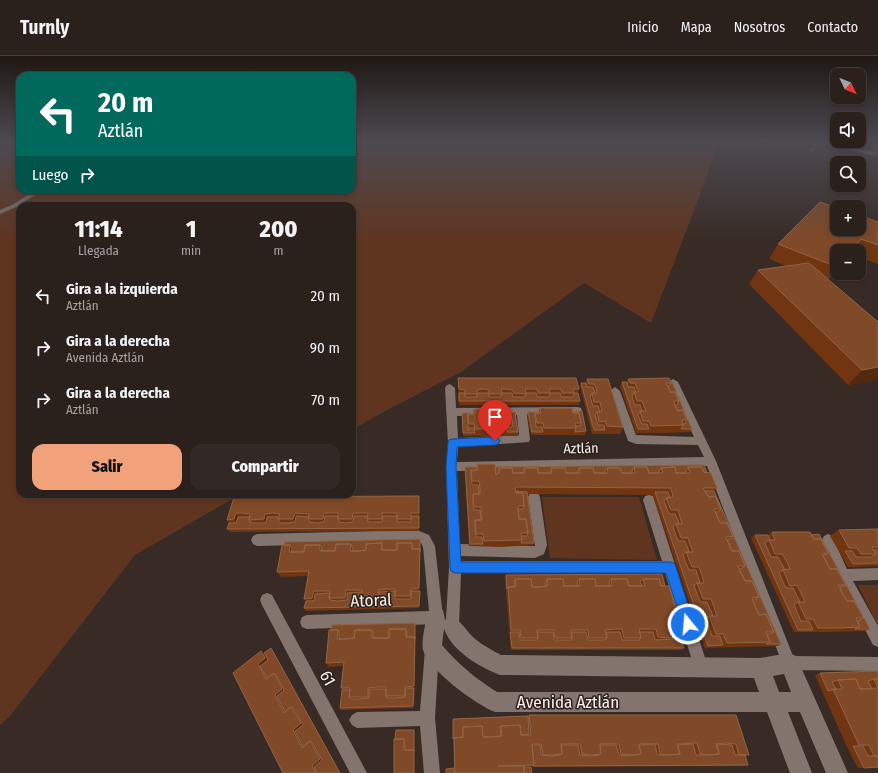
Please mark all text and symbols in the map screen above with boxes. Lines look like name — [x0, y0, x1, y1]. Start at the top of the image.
text: Turnly — [20, 16, 69, 39]
text: Inicio — [627, 19, 659, 36]
text: Mapa — [681, 19, 712, 36]
text: Nosotros — [734, 19, 785, 36]
text: Contacto — [807, 19, 858, 36]
north arrow — [830, 68, 866, 104]
map controls — [830, 68, 866, 280]
text: 20 m — [98, 86, 153, 119]
icon: left — [32, 88, 84, 140]
button: sound — [830, 112, 866, 148]
text: Aztlán — [98, 120, 143, 142]
button: search — [830, 156, 866, 192]
icon: right — [76, 164, 98, 186]
text: Luego — [32, 166, 68, 184]
button: + — [830, 200, 866, 236]
text: 11:14 — [74, 215, 123, 243]
text: 1 — [186, 215, 196, 243]
text: 200 — [260, 215, 297, 243]
text: Llegada — [78, 243, 119, 258]
text: min — [181, 243, 201, 258]
text: m — [274, 243, 284, 258]
button: − — [830, 244, 866, 280]
text: Gira a la izquierda — [66, 280, 178, 298]
icon: left — [32, 285, 54, 307]
text: 20 m — [311, 287, 340, 305]
text: Aztlán — [66, 298, 99, 313]
text: Gira a la derecha — [66, 332, 170, 350]
icon: right — [32, 337, 54, 359]
text: 90 m — [310, 339, 340, 357]
text: Avenida Aztlán — [66, 350, 144, 365]
text: Gira a la derecha — [66, 384, 170, 402]
icon: right — [32, 389, 54, 411]
text: 70 m — [311, 391, 340, 409]
pin — [478, 400, 512, 441]
text: Aztlán — [66, 402, 99, 417]
icon: arrive — [484, 406, 506, 428]
street label: Aztlán — [563, 440, 599, 457]
button: Salir — [32, 444, 182, 490]
button: Compartir — [190, 444, 340, 490]
street label: Atoral — [350, 589, 392, 612]
position arrow — [667, 603, 709, 645]
street label: 61 — [315, 667, 340, 689]
street label: Avenida Aztlán — [517, 692, 619, 713]

